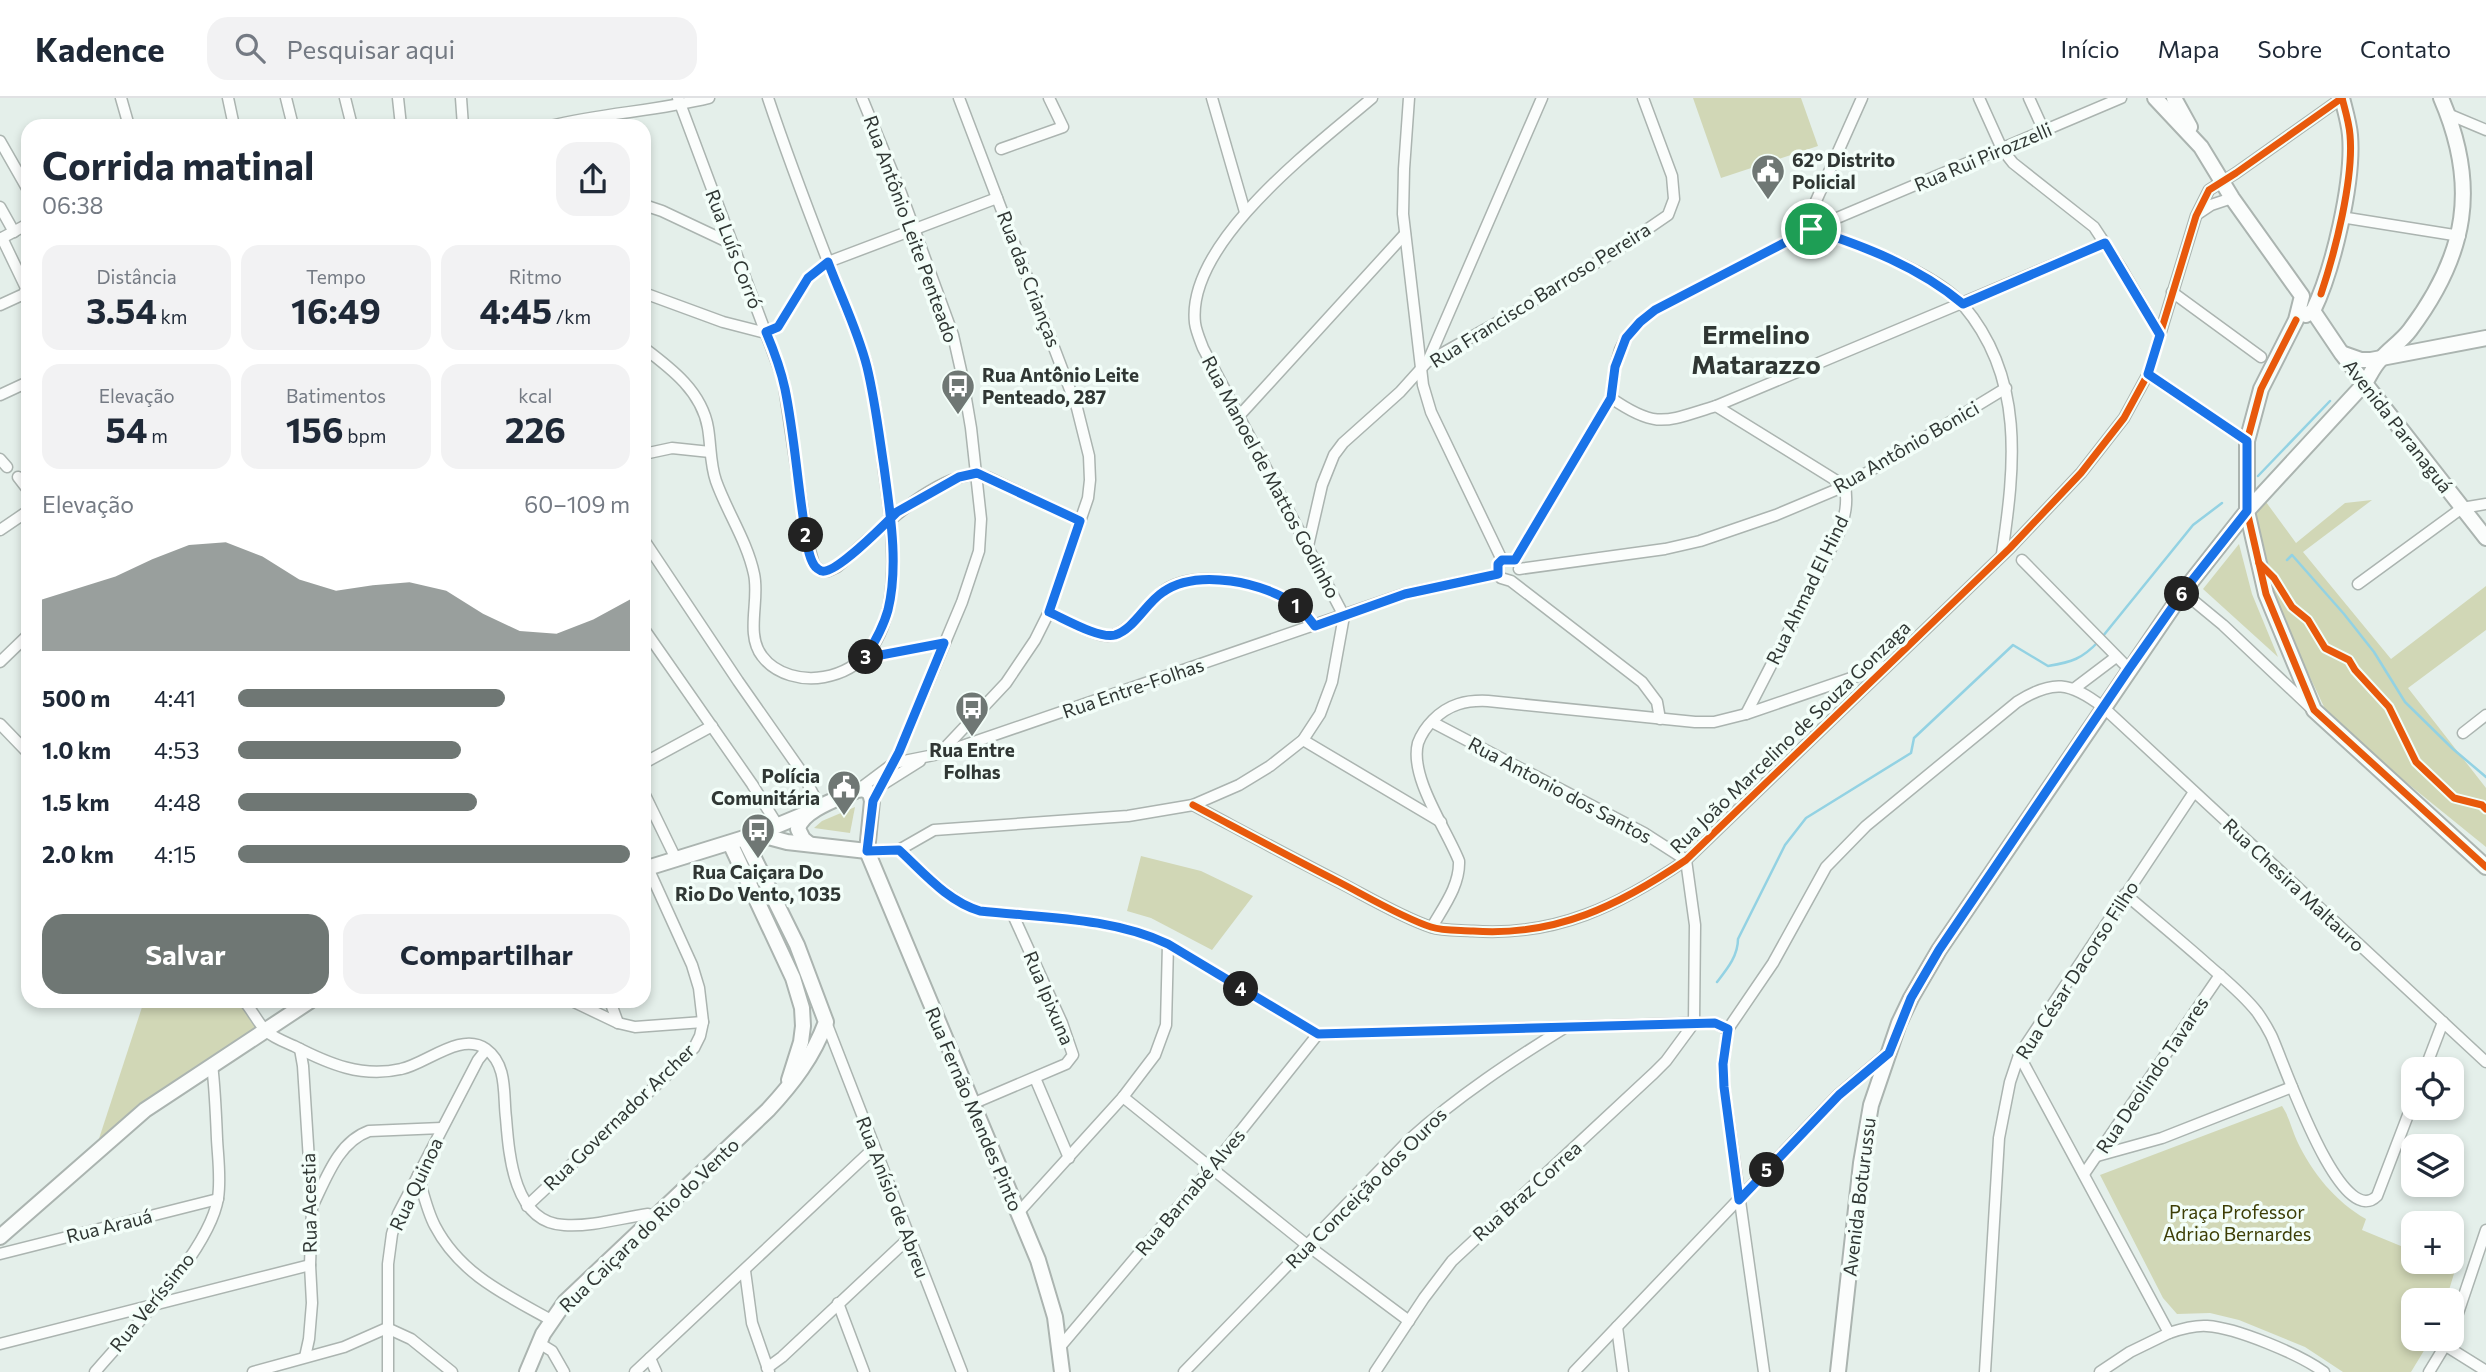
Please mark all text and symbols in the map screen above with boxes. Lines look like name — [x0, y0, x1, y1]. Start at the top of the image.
search box — [207, 17, 697, 80]
text: Kadence — [35, 28, 165, 69]
icon: search — [231, 29, 269, 67]
text: Pesquisar aqui — [287, 33, 455, 64]
text: Início — [2061, 34, 2120, 63]
text: Mapa — [2158, 34, 2220, 63]
text: Sobre — [2258, 34, 2322, 63]
text: Contato — [2360, 34, 2451, 63]
street label: Rua Antônio Leite Penteado — [860, 112, 963, 346]
street label: Rua Rui Pirozzelli — [1910, 117, 2055, 196]
text: Corrida matinal — [42, 141, 314, 188]
button: share — [556, 142, 630, 216]
place label: 62º Distrito Policial — [1792, 148, 1895, 193]
public building icon: 62º Distrito Policial — [1749, 152, 1787, 201]
street label: Rua Luís Corró — [701, 186, 768, 312]
text: 06:38 — [42, 191, 103, 219]
pin — [1781, 199, 1841, 259]
street label: Rua das Crianças — [993, 207, 1066, 350]
icon: arrive — [1792, 210, 1830, 248]
street label: Rua Francisco Barroso Pereira — [1425, 217, 1654, 372]
text: Distância — [97, 265, 177, 288]
text: Tempo — [306, 265, 366, 288]
text: Ritmo — [509, 265, 562, 288]
text: 3.54 — [86, 288, 157, 331]
text: 16:49 — [291, 288, 381, 331]
text: 4:45 — [480, 288, 552, 331]
text: km — [157, 305, 187, 328]
text: /km — [552, 305, 591, 328]
district label: Ermelino Matarazzo — [1691, 318, 1821, 379]
street label: Rua Manoel de Mattos Godinho — [1198, 352, 1345, 602]
street label: Avenida Paranaguá — [2339, 354, 2458, 497]
place label: Rua Antônio Leite Penteado, 287 — [982, 363, 1139, 408]
bus stop icon: Rua Antônio Leite Penteado, 287 — [939, 367, 977, 416]
text: Elevação — [99, 384, 175, 407]
text: Batimentos — [286, 384, 386, 407]
text: kcal — [518, 384, 552, 407]
street label: Rua Antônio Bonici — [1829, 396, 1983, 498]
text: 54 — [106, 407, 148, 450]
text: 156 — [286, 407, 344, 450]
text: 226 — [505, 407, 566, 450]
text: m — [148, 424, 168, 447]
text: bpm — [344, 424, 386, 447]
text: Elevação — [42, 490, 134, 518]
text: 60–109 m — [524, 490, 630, 518]
street label: Rua Ahmad El Hind — [1761, 512, 1853, 668]
pin: 2 — [788, 518, 824, 552]
text: 2 — [800, 523, 811, 546]
pin: 6 — [2164, 576, 2200, 612]
text: 6 — [2176, 582, 2187, 605]
pin: 1 — [1278, 588, 1314, 624]
text: 1 — [1291, 594, 1300, 617]
street label: Rua João Marcelino de Souza Gonzaga — [1665, 615, 1915, 858]
pin: 3 — [848, 640, 884, 674]
text: 3 — [860, 645, 871, 668]
street label: Rua Entre-Folhas — [1059, 653, 1207, 723]
text: 500 m — [42, 684, 110, 712]
text: 4:41 — [154, 684, 196, 712]
bus stop icon: Rua Entre Folhas — [953, 689, 991, 738]
street label: Rua Antonio dos Santos — [1465, 731, 1656, 848]
text: 1.0 km — [42, 736, 111, 764]
text: 4:53 — [154, 736, 200, 764]
place label: Rua Entre Folhas — [929, 738, 1015, 783]
place label: Polícia Comunitária — [711, 764, 820, 809]
public building icon: Polícia Comunitária — [825, 768, 863, 817]
text: 1.5 km — [42, 788, 110, 816]
text: 4:48 — [154, 788, 201, 816]
bus stop icon: Rua Caiçara Do Rio Do Vento, 1035 — [739, 811, 777, 860]
street label: Rua Chesira Maltauro — [2219, 813, 2370, 956]
text: 2.0 km — [42, 840, 114, 868]
text: 4:15 — [154, 840, 196, 868]
place label: Rua Caiçara Do Rio Do Vento, 1035 — [675, 860, 841, 905]
street label: Rua César Dacorso Filho — [2010, 876, 2143, 1063]
button: Salvar — [42, 914, 329, 994]
button: Compartilhar — [343, 914, 630, 994]
street label: Rua Ipixuna — [1019, 947, 1080, 1048]
pin: 4 — [1224, 972, 1258, 1006]
text: 4 — [1235, 977, 1246, 1000]
street label: Rua Deolindo Tavares — [2090, 992, 2213, 1158]
street label: Rua Fernão Mendes Pinto — [921, 1003, 1028, 1214]
street label: Rua Governador Archer — [538, 1038, 699, 1195]
map controls — [2401, 1057, 2464, 1351]
button: locate — [2401, 1057, 2464, 1120]
street label: Rua Conceição dos Ouros — [1280, 1102, 1451, 1273]
street label: Rua Anísio de Abreu — [852, 1113, 935, 1281]
street label: Avenida Boturussu — [1837, 1116, 1880, 1278]
street label: Rua Barnabé Alves — [1130, 1124, 1249, 1260]
street label: Rua Caiçara do Rio do Vento — [554, 1133, 743, 1317]
street label: Rua Quinoa — [384, 1134, 447, 1234]
button: layers — [2401, 1134, 2464, 1197]
street label: Rua Braz Correa — [1467, 1136, 1586, 1246]
pin: 5 — [1750, 1152, 1784, 1188]
street label: Rua Acestia — [296, 1153, 321, 1253]
text: 5 — [1761, 1158, 1772, 1181]
park label: Praça Professor Adriao Bernardes — [2163, 1200, 2311, 1245]
street label: Rua Arauá — [64, 1204, 154, 1247]
button: + — [2401, 1211, 2464, 1274]
street label: Rua Veríssimo — [105, 1247, 199, 1356]
button: − — [2401, 1288, 2464, 1351]

